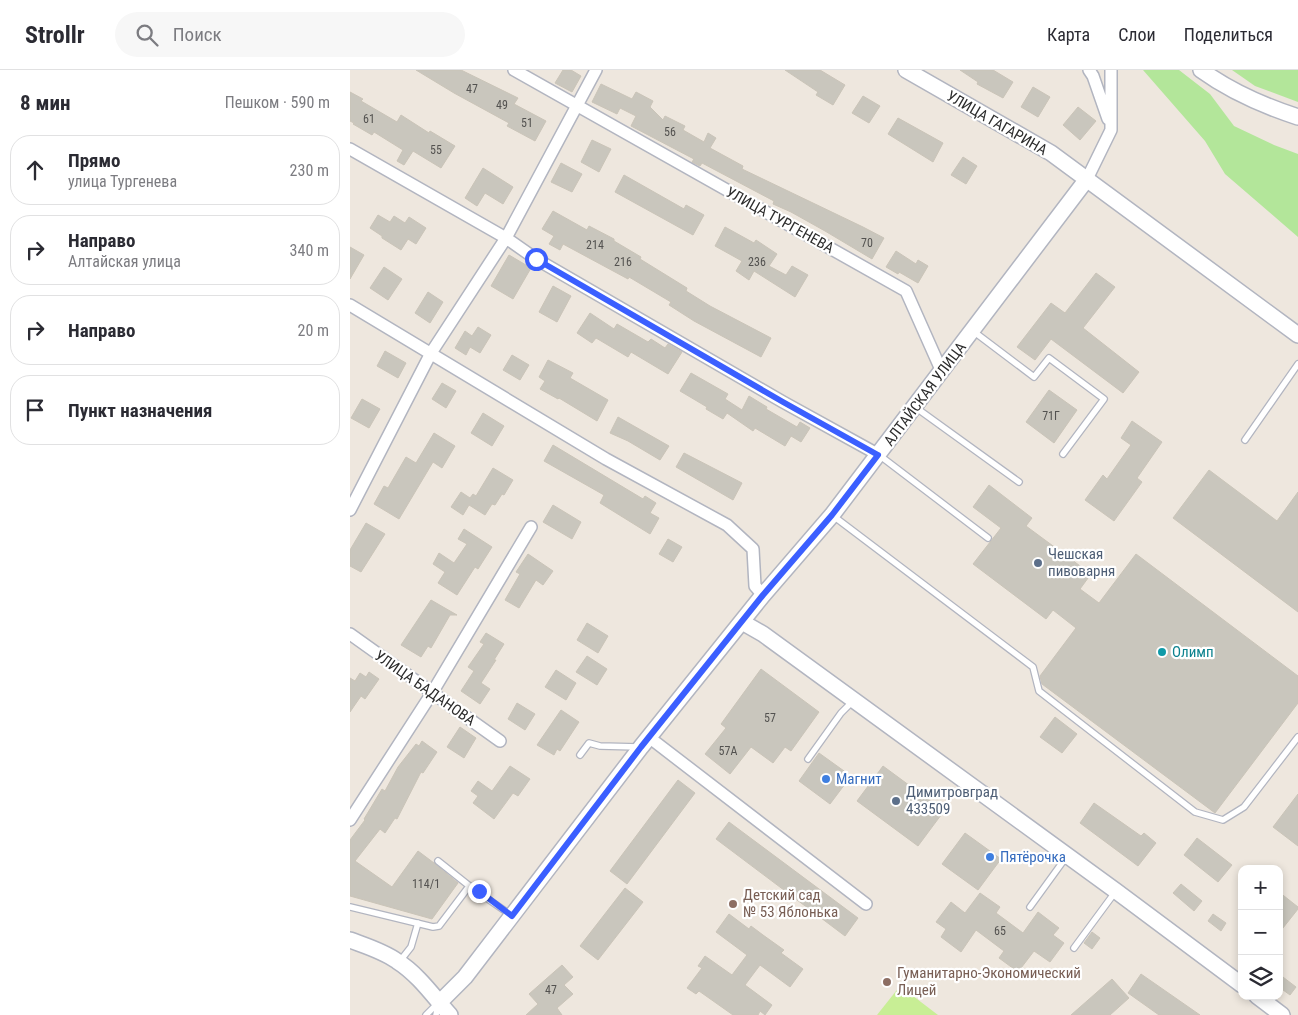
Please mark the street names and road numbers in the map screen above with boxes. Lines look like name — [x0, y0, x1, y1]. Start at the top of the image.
street label: УЛИЦА ГАГАРИНА — [944, 87, 1051, 159]
street label: УЛИЦА ТУРГЕНЕВА — [723, 183, 837, 257]
street label: АЛТАЙСКАЯ УЛИЦА — [880, 338, 970, 449]
street label: УЛИЦА БАДАНОВА — [371, 646, 479, 730]

